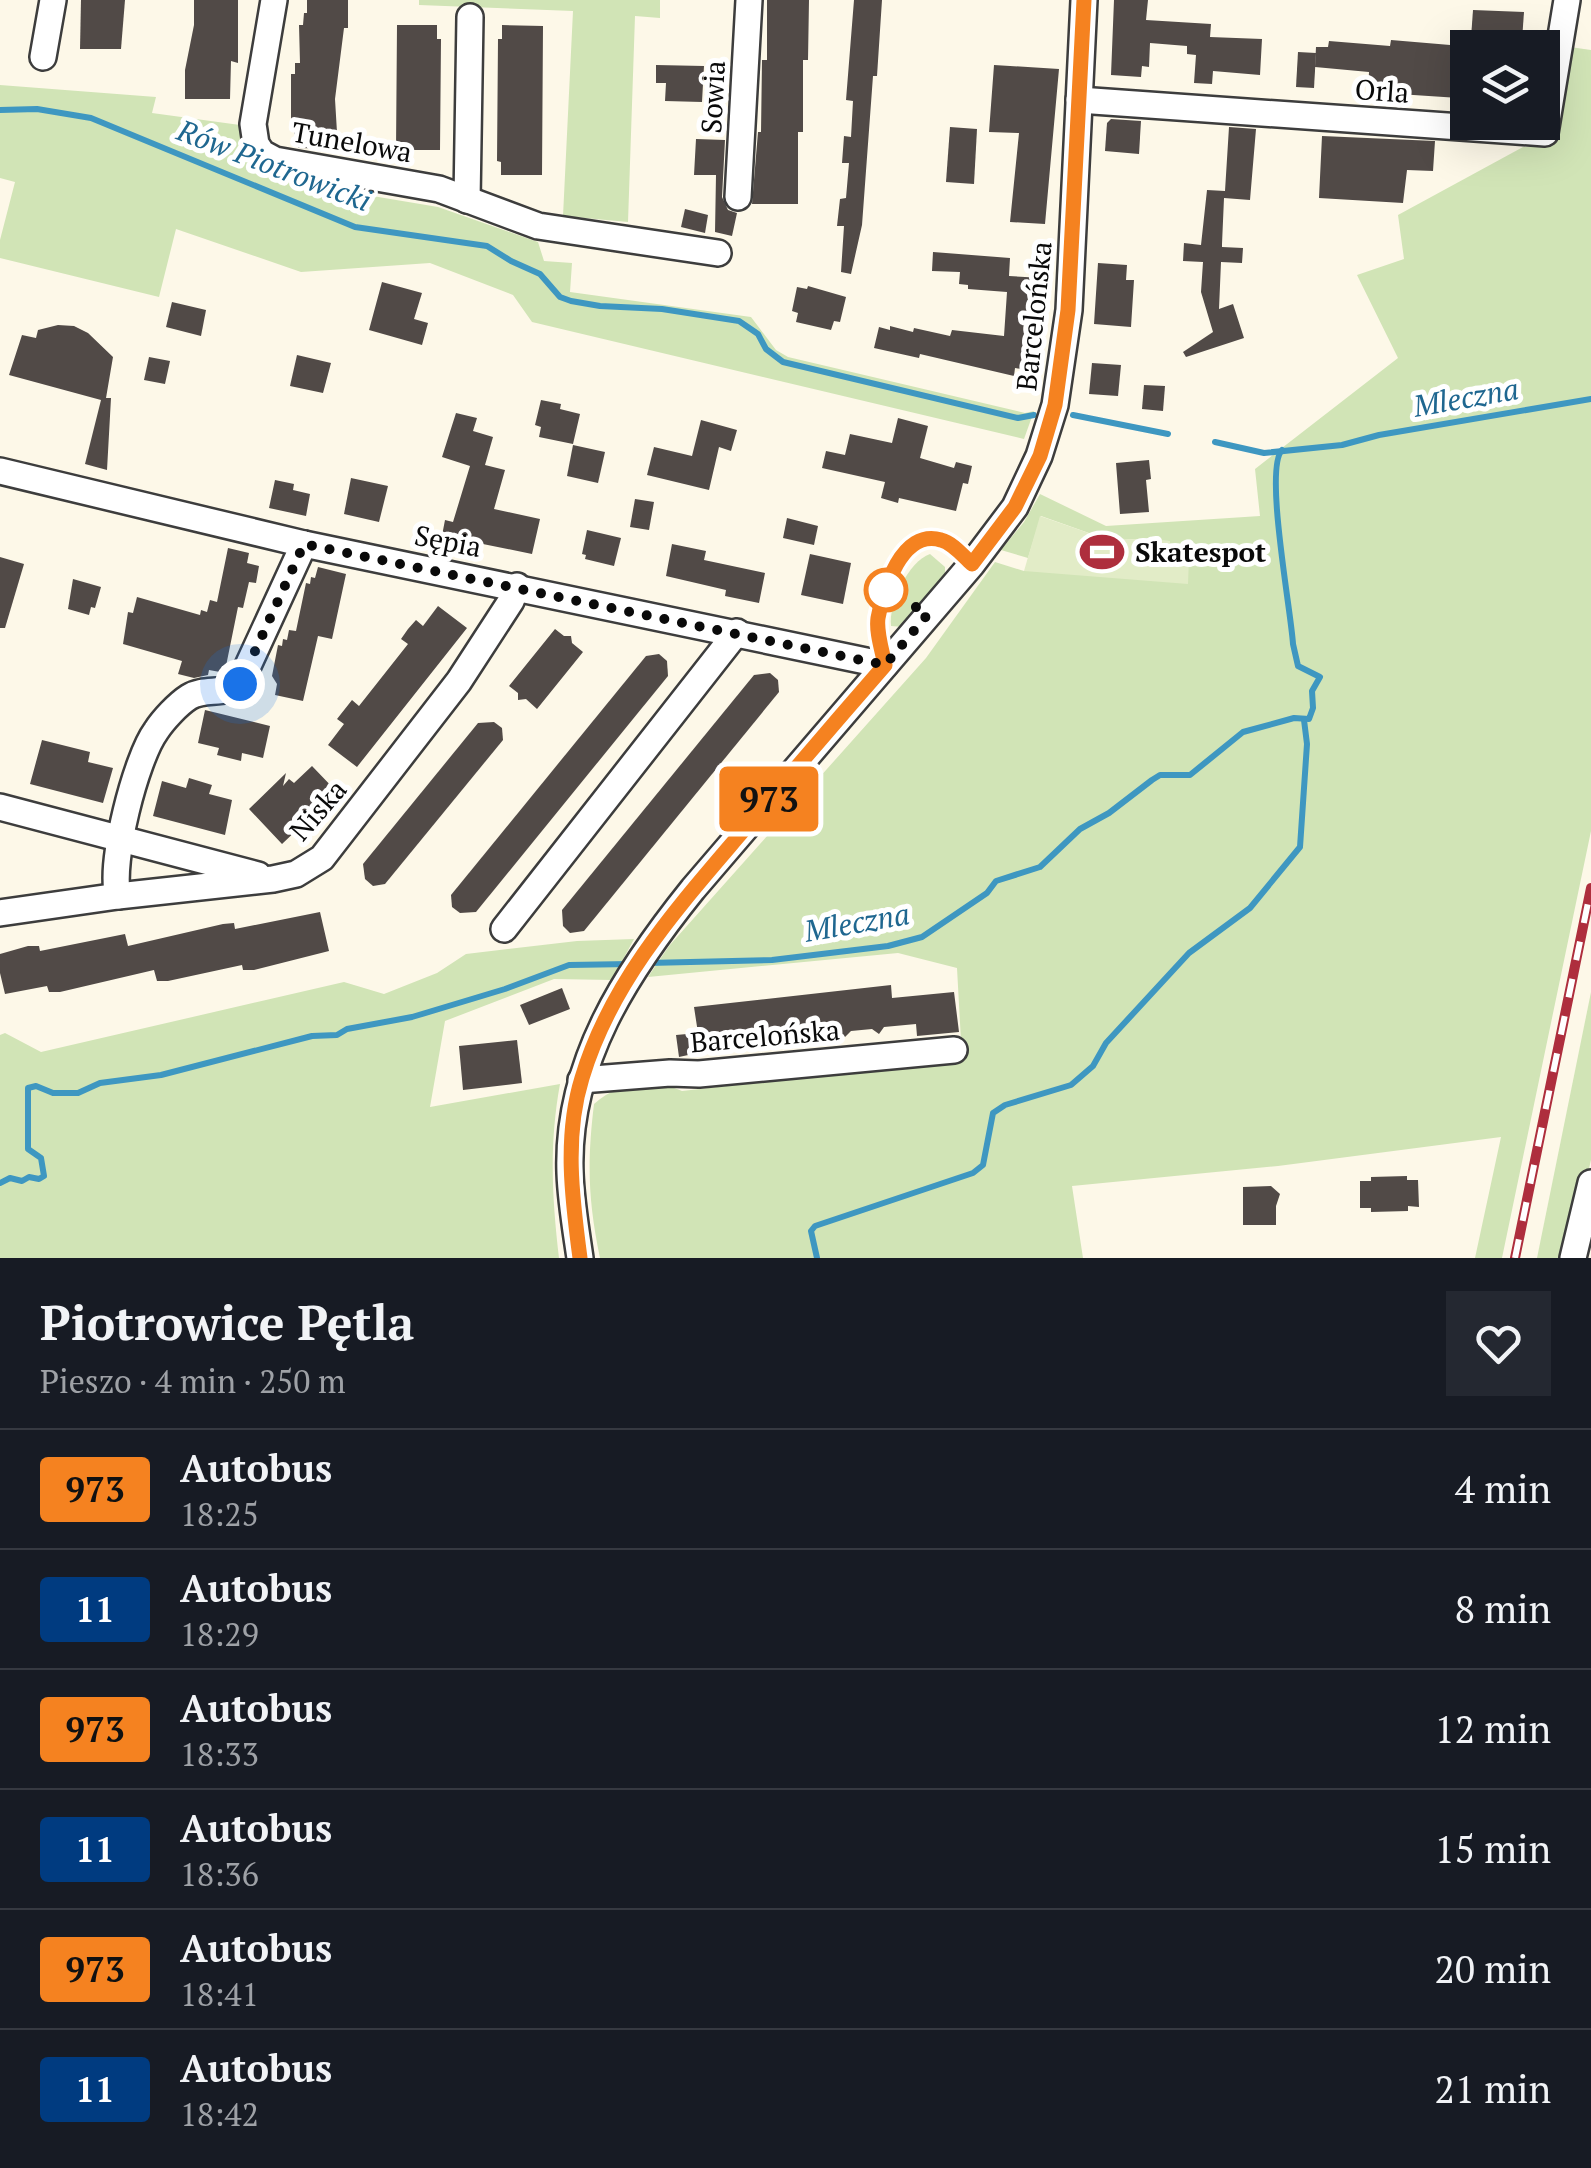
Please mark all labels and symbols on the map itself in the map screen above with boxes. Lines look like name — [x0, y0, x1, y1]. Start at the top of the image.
street label: Sowia — [692, 60, 733, 134]
street label: Orla — [1354, 70, 1410, 111]
water label: Rów Piotrowicki — [171, 109, 377, 221]
street label: Tunelowa — [289, 113, 415, 170]
street label: Barcelońska — [1007, 239, 1060, 392]
water label: Mleczna — [1409, 368, 1522, 426]
street label: Sępia — [411, 516, 485, 565]
sports icon: Skatespot — [1078, 528, 1126, 576]
place label: Skatespot — [1135, 533, 1266, 570]
unlabelled marker — [865, 569, 907, 611]
your location — [215, 659, 265, 709]
line badge: 973 — [712, 766, 826, 832]
street label: Niska — [281, 771, 354, 848]
water label: Mleczna — [800, 893, 913, 951]
street label: Barcelońska — [689, 1011, 841, 1060]

